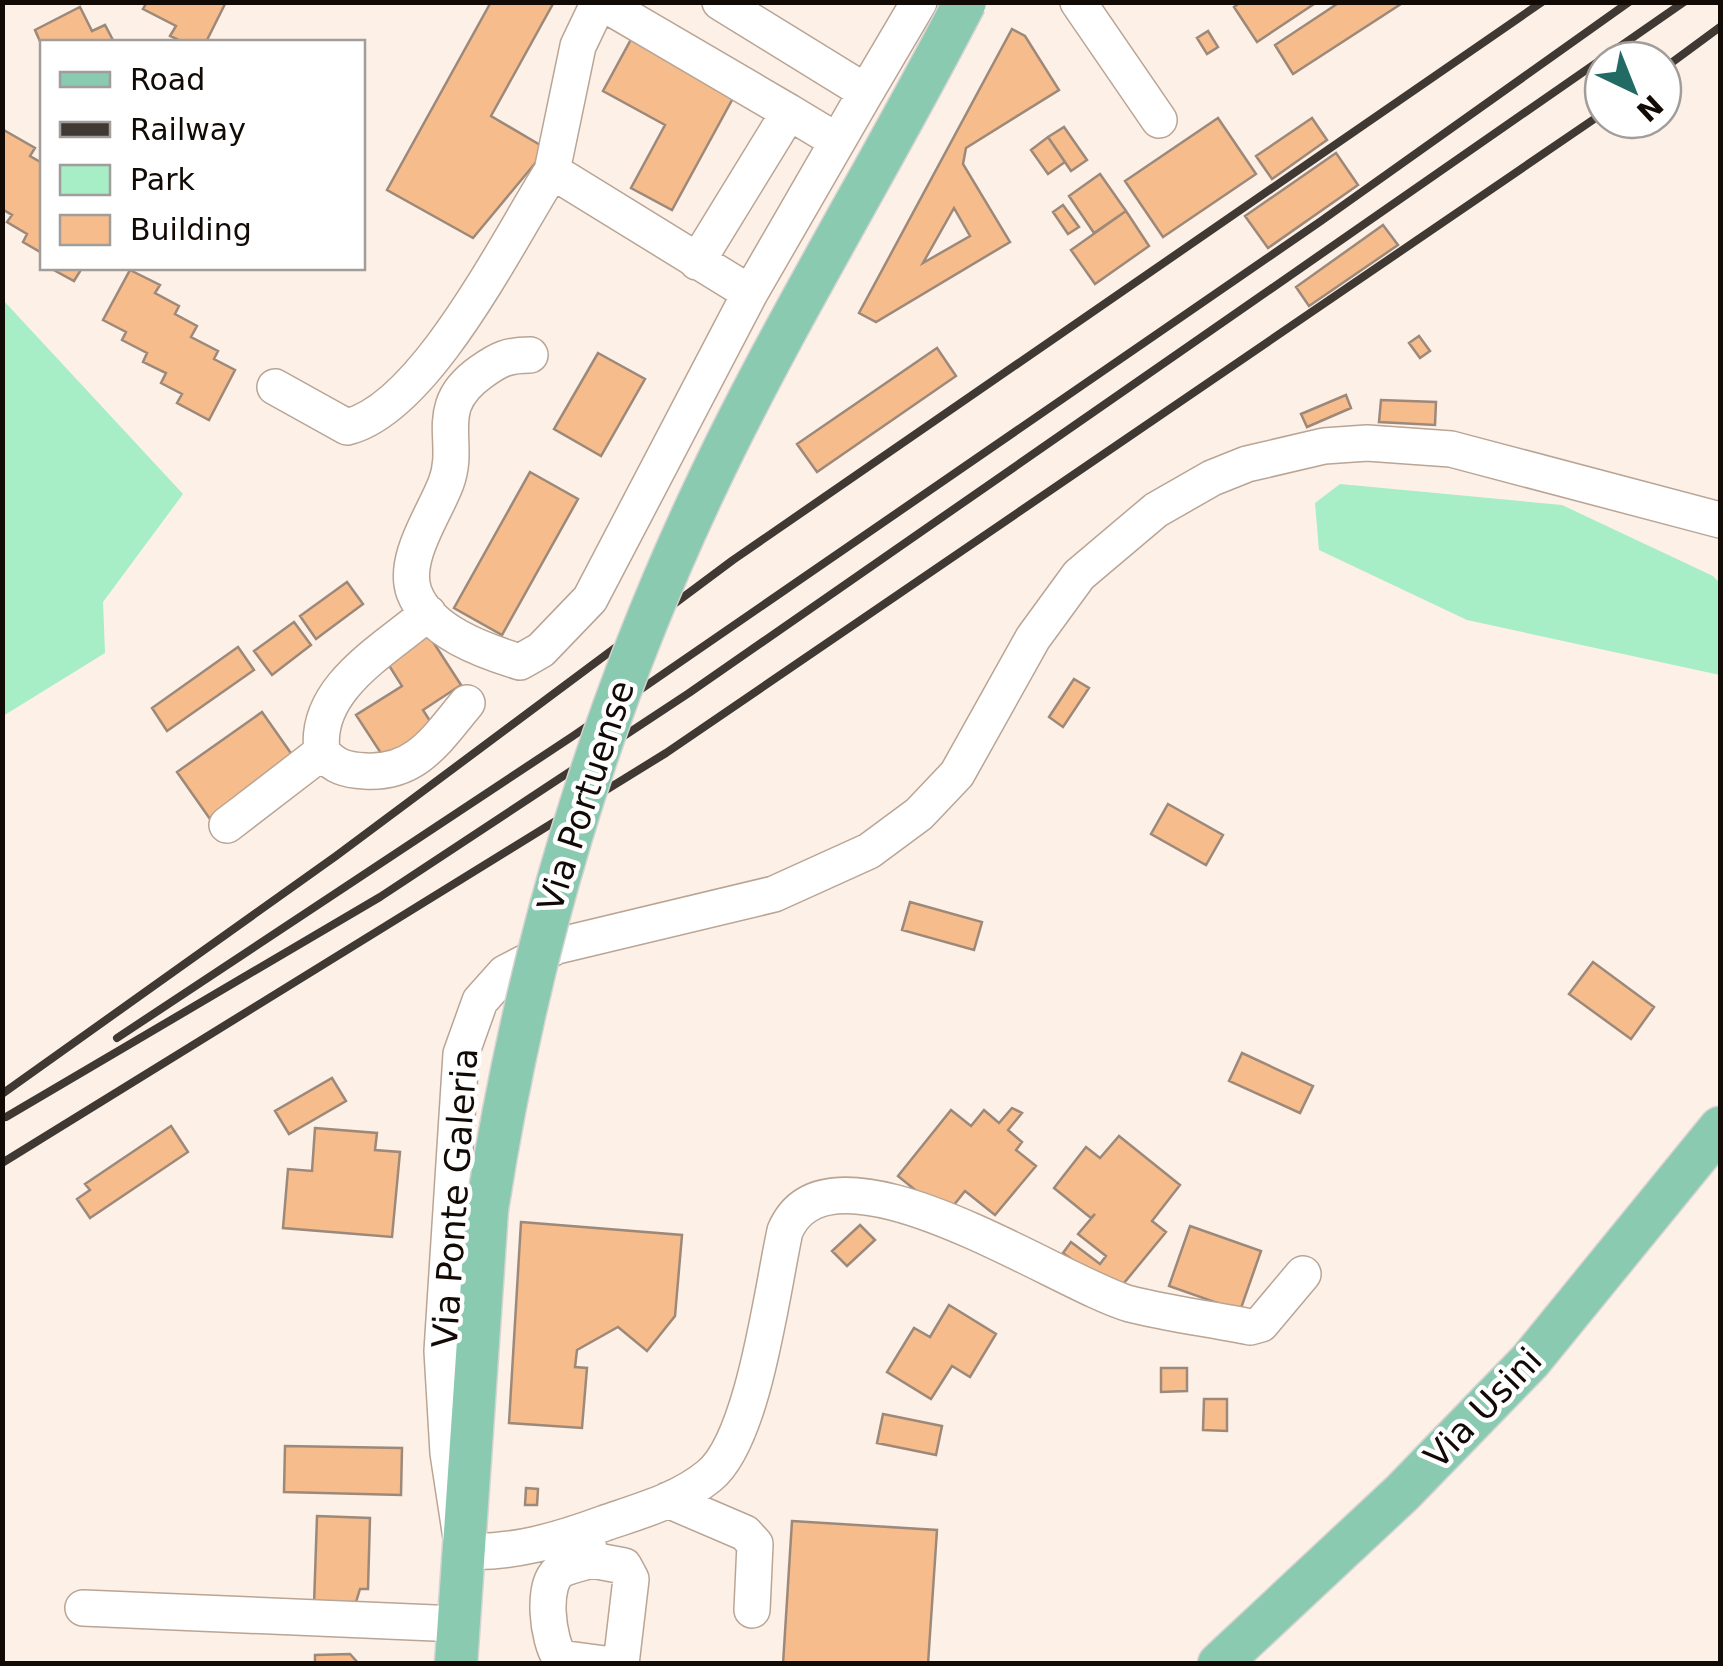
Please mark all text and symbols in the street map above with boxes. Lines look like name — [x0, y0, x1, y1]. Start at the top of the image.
legend — [40, 40, 365, 270]
north arrow — [1583, 40, 1683, 140]
text: Road — [130, 62, 205, 97]
text: N — [1630, 88, 1670, 128]
text: Railway — [130, 112, 246, 147]
text: Park — [130, 162, 195, 197]
text: Building — [130, 212, 252, 247]
street label: Via Portuense — [530, 675, 642, 917]
street label: Via Ponte Galeria — [425, 1047, 485, 1349]
street label: Via Usini — [1416, 1340, 1550, 1476]

